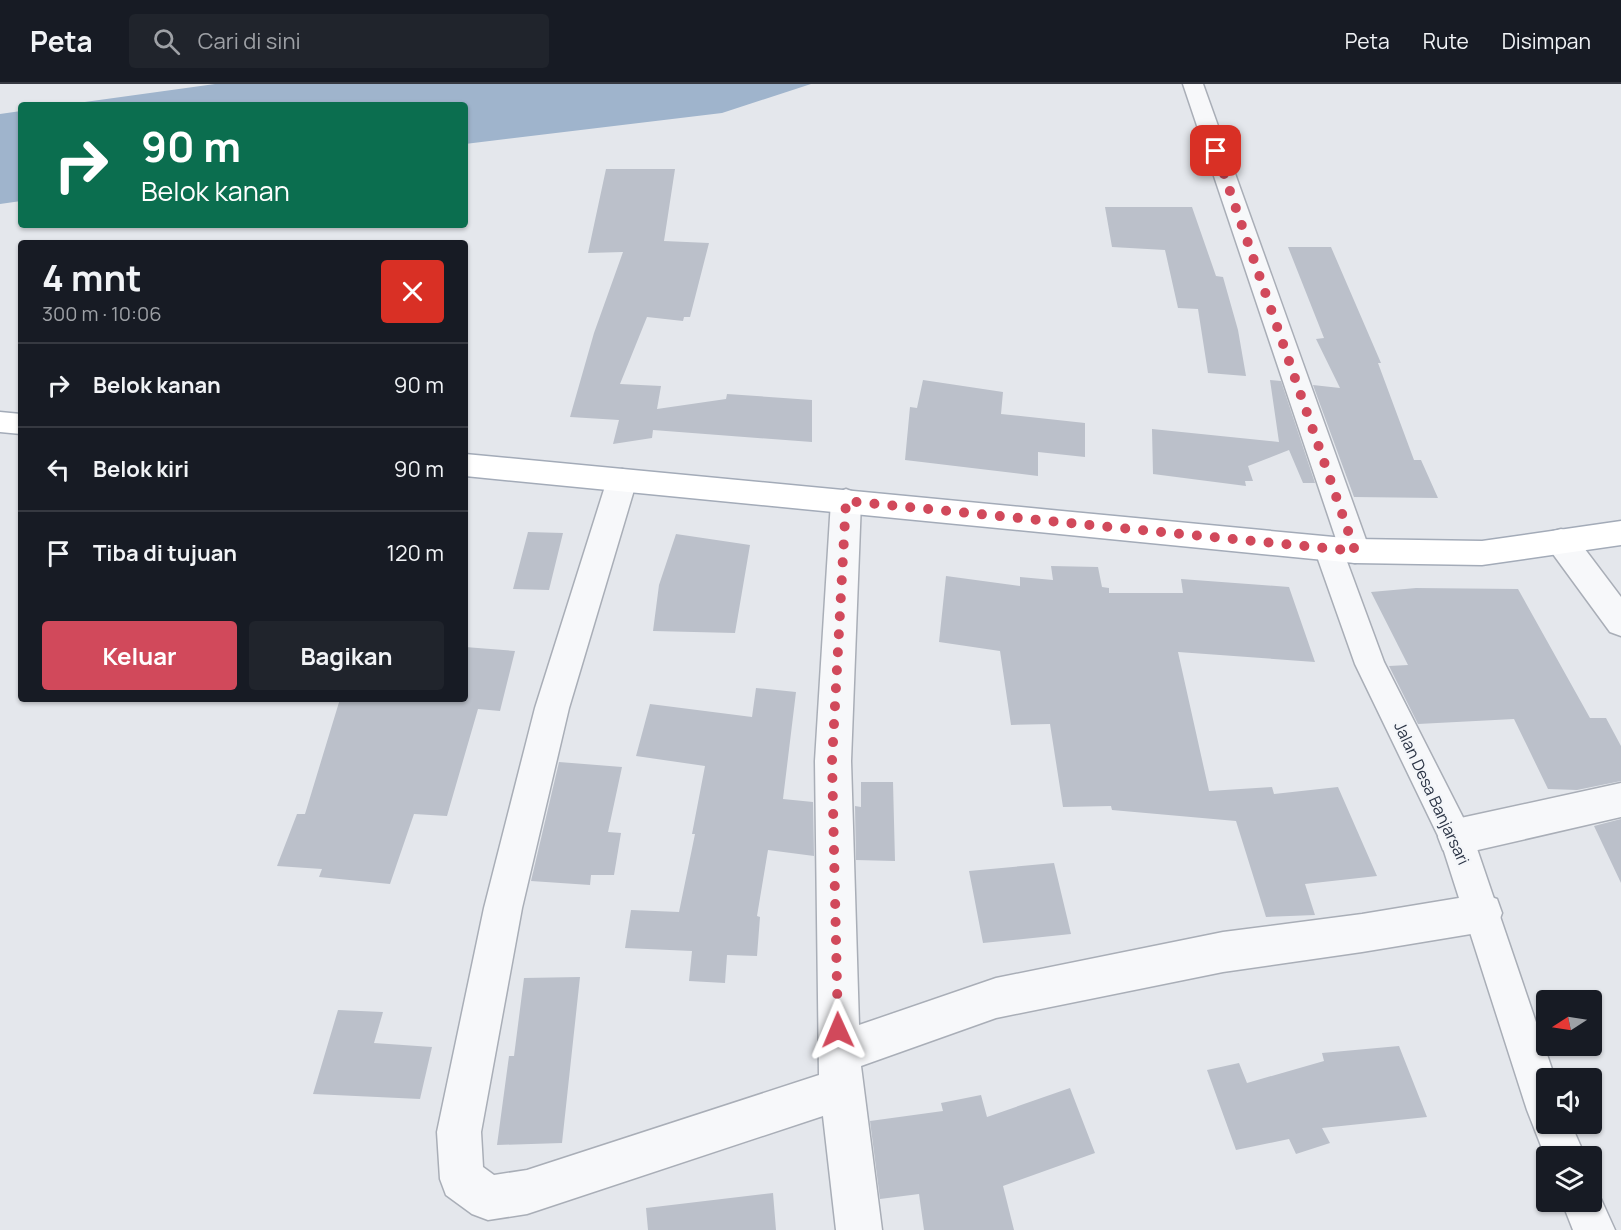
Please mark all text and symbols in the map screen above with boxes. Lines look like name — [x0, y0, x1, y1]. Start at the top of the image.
search box — [129, 14, 549, 68]
text: Peta — [30, 22, 93, 60]
icon: search — [150, 25, 183, 58]
text: Cari di sini — [198, 26, 301, 56]
text: Peta — [1345, 27, 1390, 55]
text: Rute — [1423, 27, 1469, 55]
text: Disimpan — [1502, 27, 1591, 55]
text: 90 m — [141, 117, 241, 175]
pin — [1190, 125, 1241, 176]
icon: right — [42, 126, 120, 204]
icon: arrive — [1199, 134, 1232, 167]
text: Belok kanan — [141, 172, 290, 209]
text: 4 mnt — [42, 253, 142, 302]
button: close — [381, 260, 444, 323]
text: 300 m · 10:06 — [42, 300, 162, 327]
icon: right — [42, 369, 75, 402]
text: Belok kanan — [93, 370, 221, 400]
text: 90 m — [394, 370, 444, 400]
icon: left — [42, 453, 75, 486]
text: Belok kiri — [93, 454, 189, 484]
text: 90 m — [394, 454, 444, 484]
icon: arrive — [42, 537, 75, 570]
text: Tiba di tujuan — [93, 538, 237, 568]
text: 120 m — [386, 538, 444, 568]
button: Keluar — [42, 621, 237, 690]
button: Bagikan — [249, 621, 444, 690]
street label: Jalan Desa Banjarsari — [1389, 718, 1475, 868]
north arrow — [1536, 990, 1602, 1056]
map controls — [1536, 990, 1602, 1212]
position arrow — [806, 998, 870, 1062]
button: sound — [1536, 1068, 1602, 1134]
button: layers — [1536, 1146, 1602, 1212]

